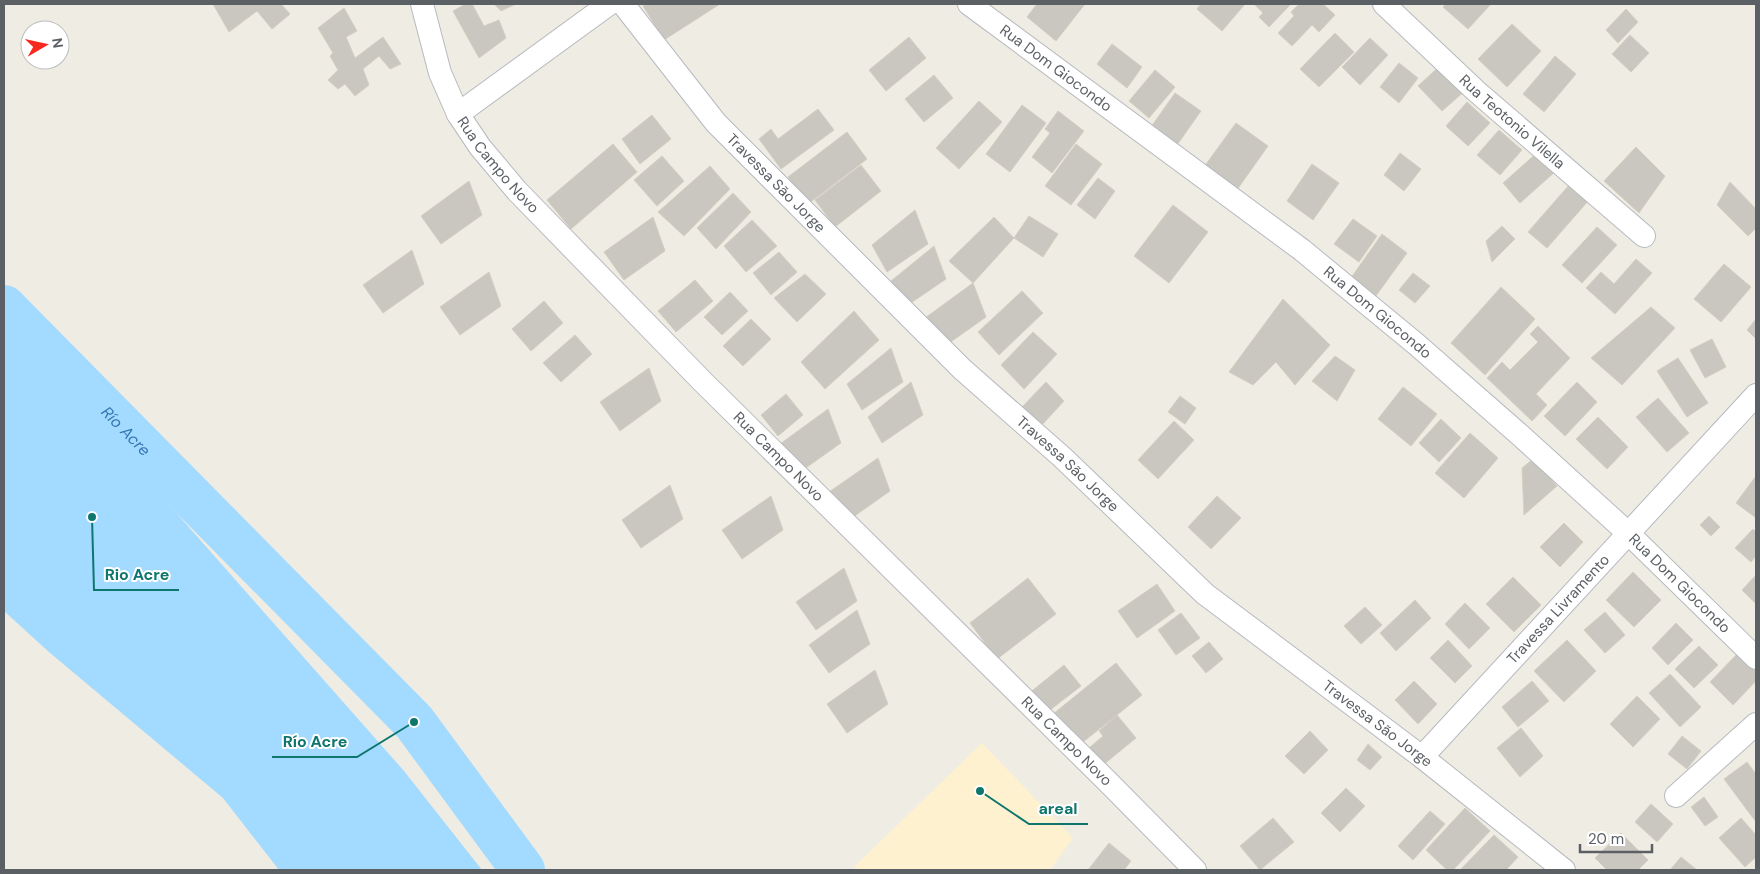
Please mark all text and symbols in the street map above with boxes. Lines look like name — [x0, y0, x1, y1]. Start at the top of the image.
north arrow — [20, 20, 70, 70]
street label: Rua Dom Giocondo — [996, 20, 1116, 116]
text: N — [48, 37, 68, 49]
street label: Rua Teotonio Vilella — [1455, 70, 1569, 173]
street label: Rua Campo Novo — [453, 113, 543, 218]
street label: Travessa São Jorge — [722, 129, 830, 237]
street label: Rua Dom Giocondo — [1319, 262, 1436, 363]
water label: Río Acre — [97, 402, 155, 460]
street label: Rua Campo Novo — [729, 407, 828, 506]
street label: Travessa São Jorge — [1012, 412, 1123, 516]
street label: Rua Dom Giocondo — [1624, 529, 1735, 638]
street label: Travessa Livramento — [1503, 550, 1614, 668]
callout: Rio Acre — [94, 559, 179, 590]
text: Rio Acre — [105, 564, 169, 585]
street label: Travessa São Jorge — [1319, 676, 1437, 771]
street label: Rua Campo Novo — [1017, 692, 1116, 790]
callout: Río Acre — [272, 726, 357, 757]
text: Río Acre — [283, 731, 347, 752]
callout: areal — [1029, 793, 1088, 824]
text: areal — [1038, 798, 1078, 819]
scale bar — [1580, 822, 1652, 854]
text: 20 m — [1588, 829, 1624, 849]

